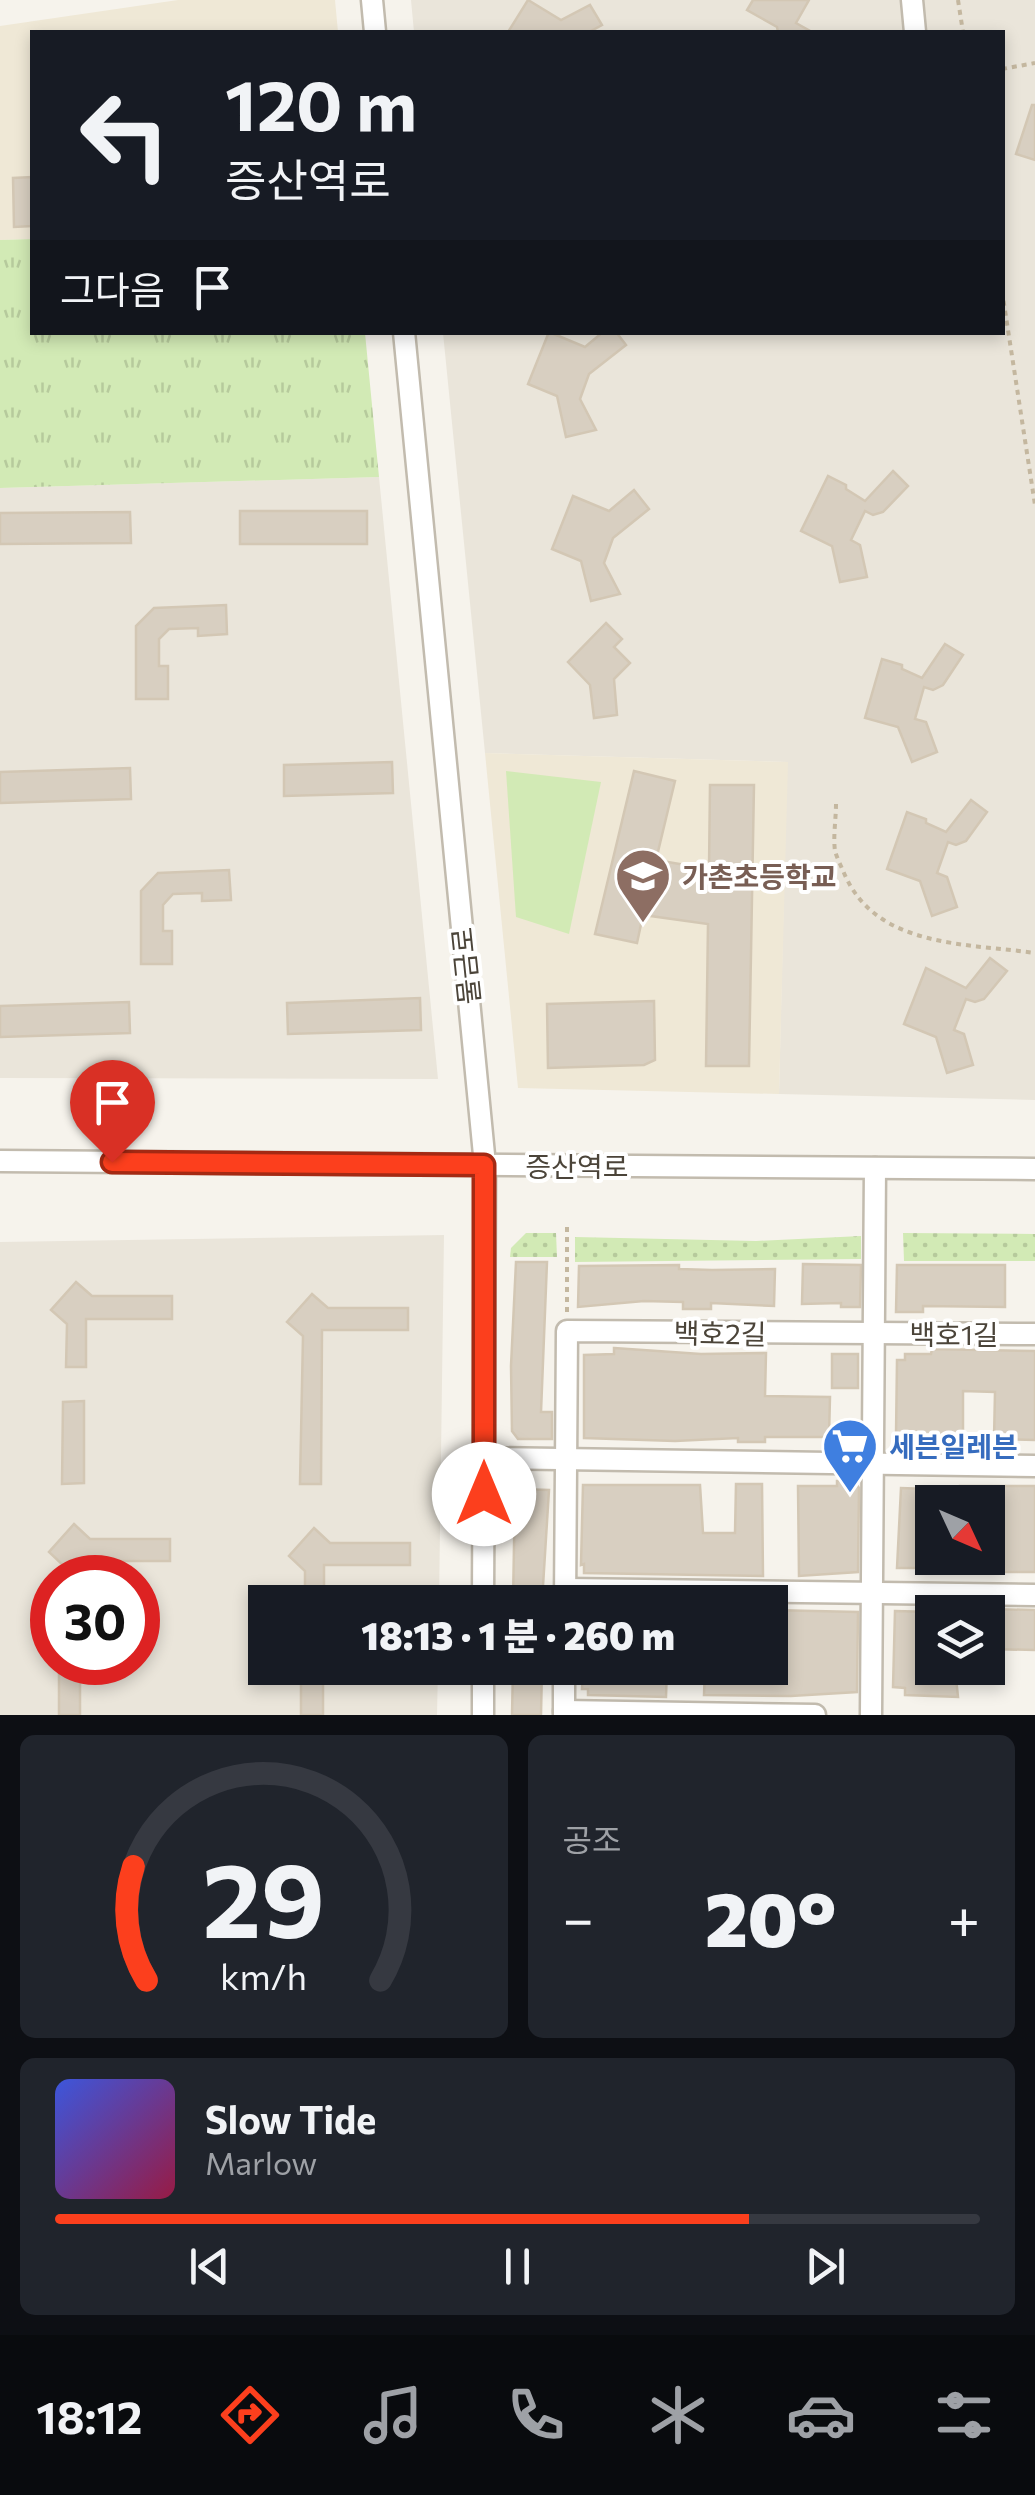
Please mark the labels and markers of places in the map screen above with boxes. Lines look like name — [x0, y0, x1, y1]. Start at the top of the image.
school or university icon: 가촌초등학교 — [613, 846, 673, 925]
place label: 가촌초등학교 — [682, 859, 837, 893]
pin — [70, 1060, 155, 1163]
supermarket icon: 세븐일레븐 — [820, 1416, 880, 1495]
place label: 세븐일레븐 — [889, 1429, 1018, 1463]

